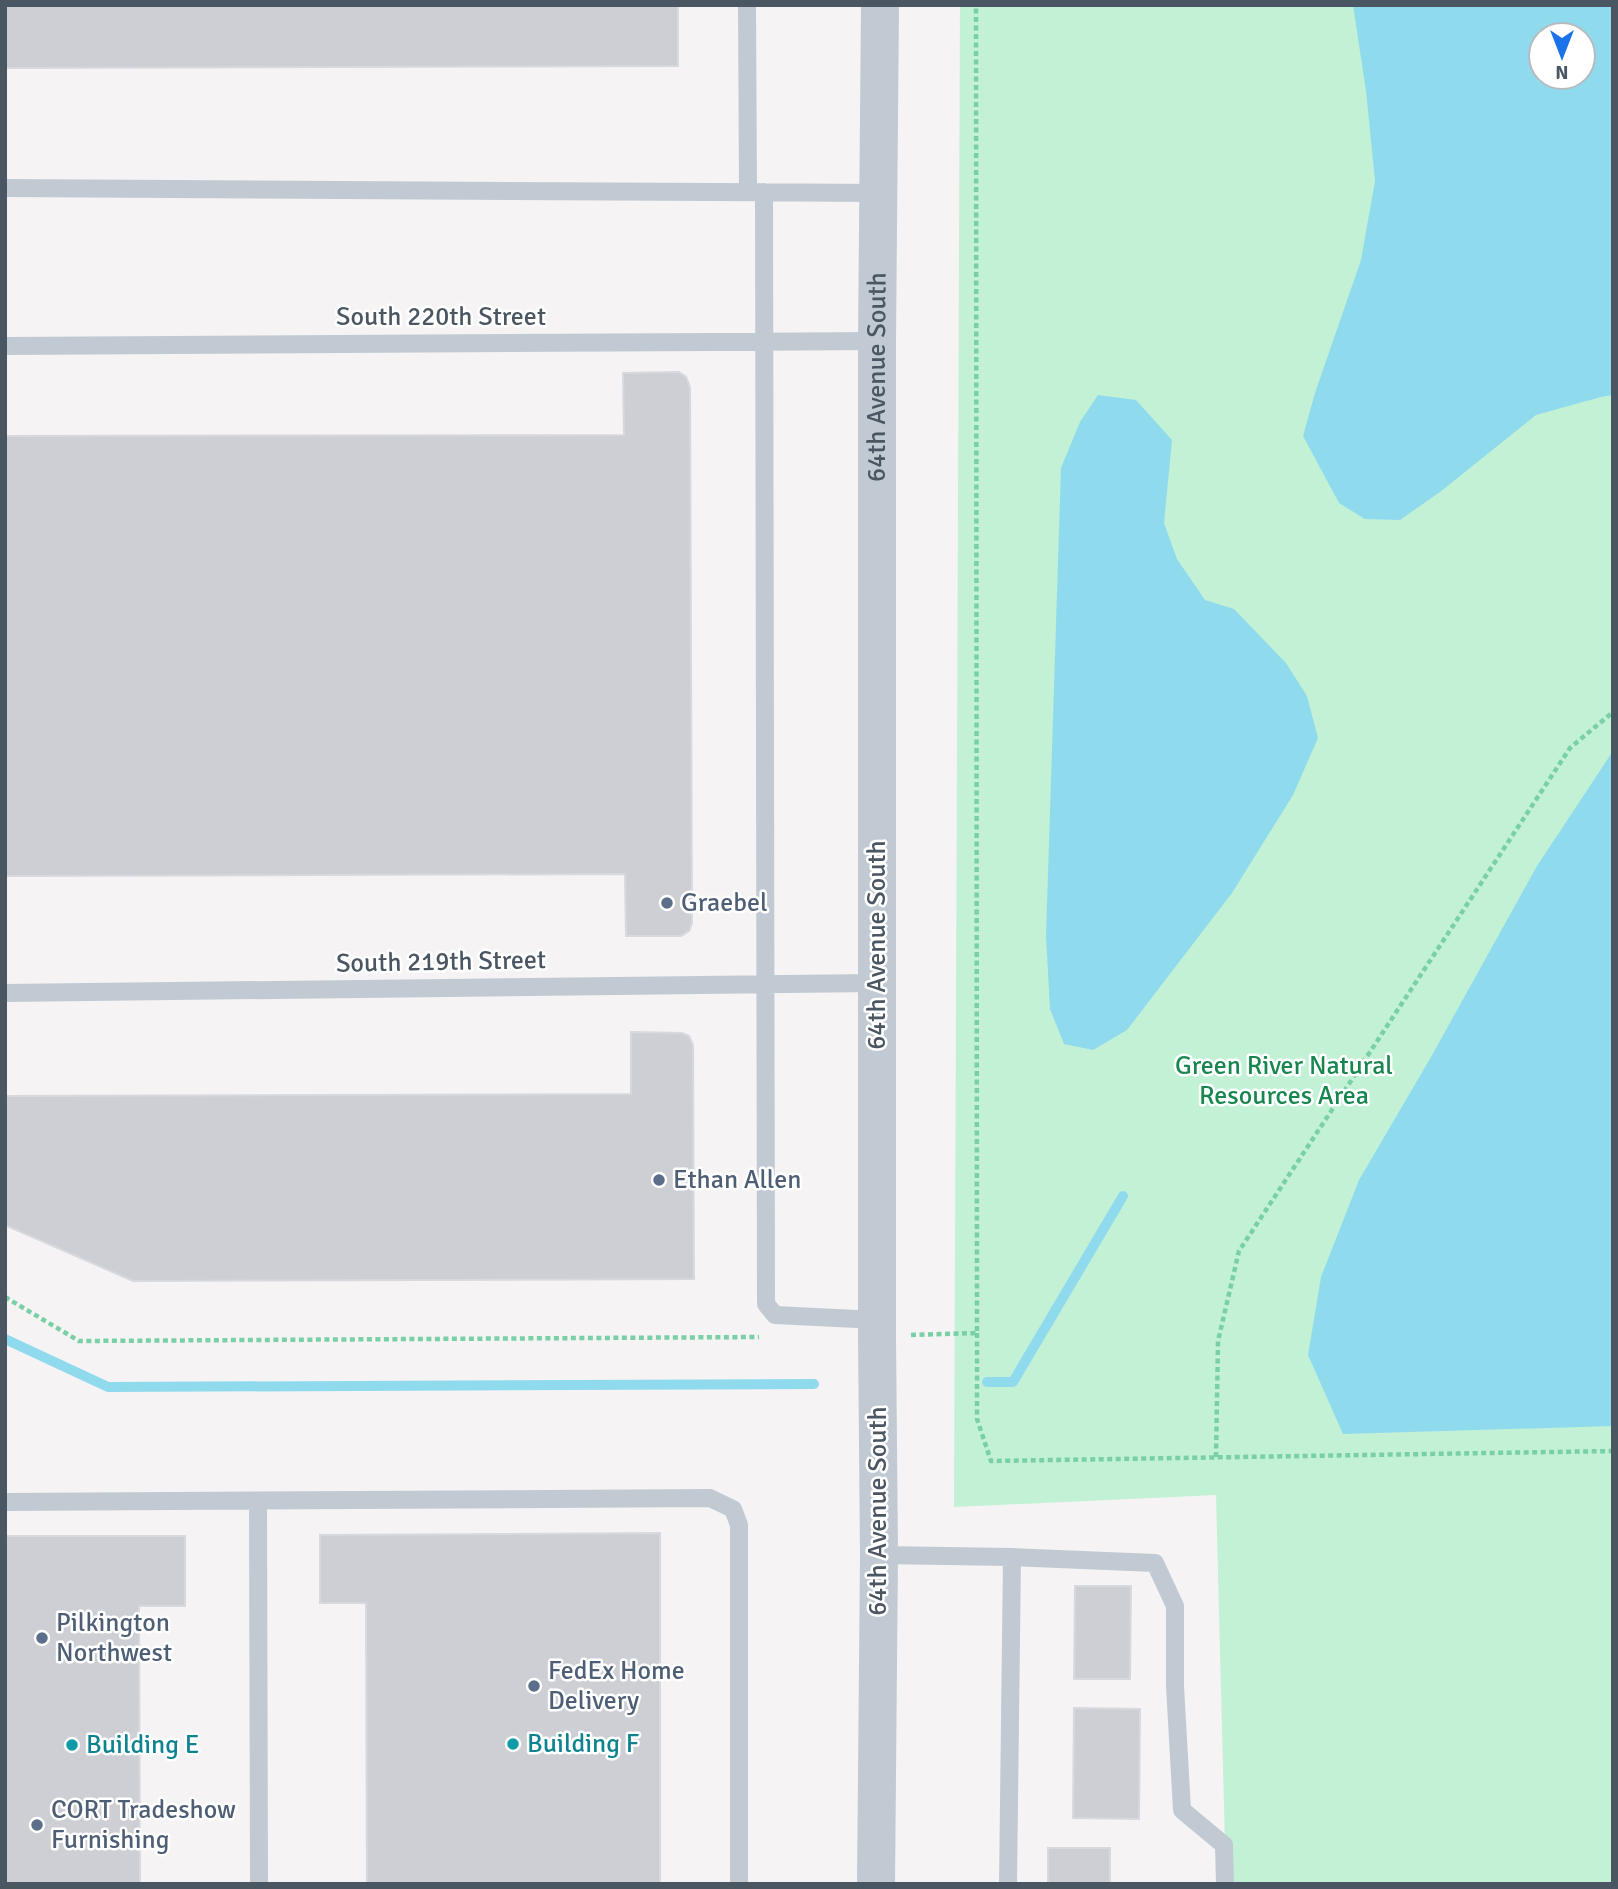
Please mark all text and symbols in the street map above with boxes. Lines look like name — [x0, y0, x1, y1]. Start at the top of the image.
north arrow — [1527, 21, 1597, 91]
text: N — [1555, 60, 1569, 84]
street label: 64th Avenue South — [861, 272, 894, 482]
street label: South 220th Street — [336, 301, 546, 333]
street label: 64th Avenue South — [861, 840, 893, 1050]
place label: Graebel — [681, 887, 768, 919]
marker: Graebel — [659, 895, 675, 911]
street label: South 219th Street — [336, 944, 546, 980]
park label: Green River Natural Resources Area — [1175, 1050, 1393, 1112]
place label: Ethan Allen — [673, 1164, 801, 1196]
marker: Ethan Allen — [651, 1172, 667, 1188]
street label: 64th Avenue South — [862, 1406, 894, 1616]
place label: Pilkington Northwest — [56, 1607, 172, 1669]
marker: Pilkington Northwest — [34, 1630, 50, 1646]
place label: FedEx Home Delivery — [548, 1655, 685, 1717]
marker: FedEx Home Delivery — [526, 1678, 542, 1694]
place label: Building F — [527, 1728, 639, 1760]
place label: Building E — [86, 1729, 199, 1761]
marker: Building F — [505, 1736, 521, 1752]
marker: Building E — [64, 1737, 80, 1753]
place label: CORT Tradeshow Furnishing — [51, 1794, 236, 1856]
marker: CORT Tradeshow Furnishing — [29, 1817, 45, 1833]

